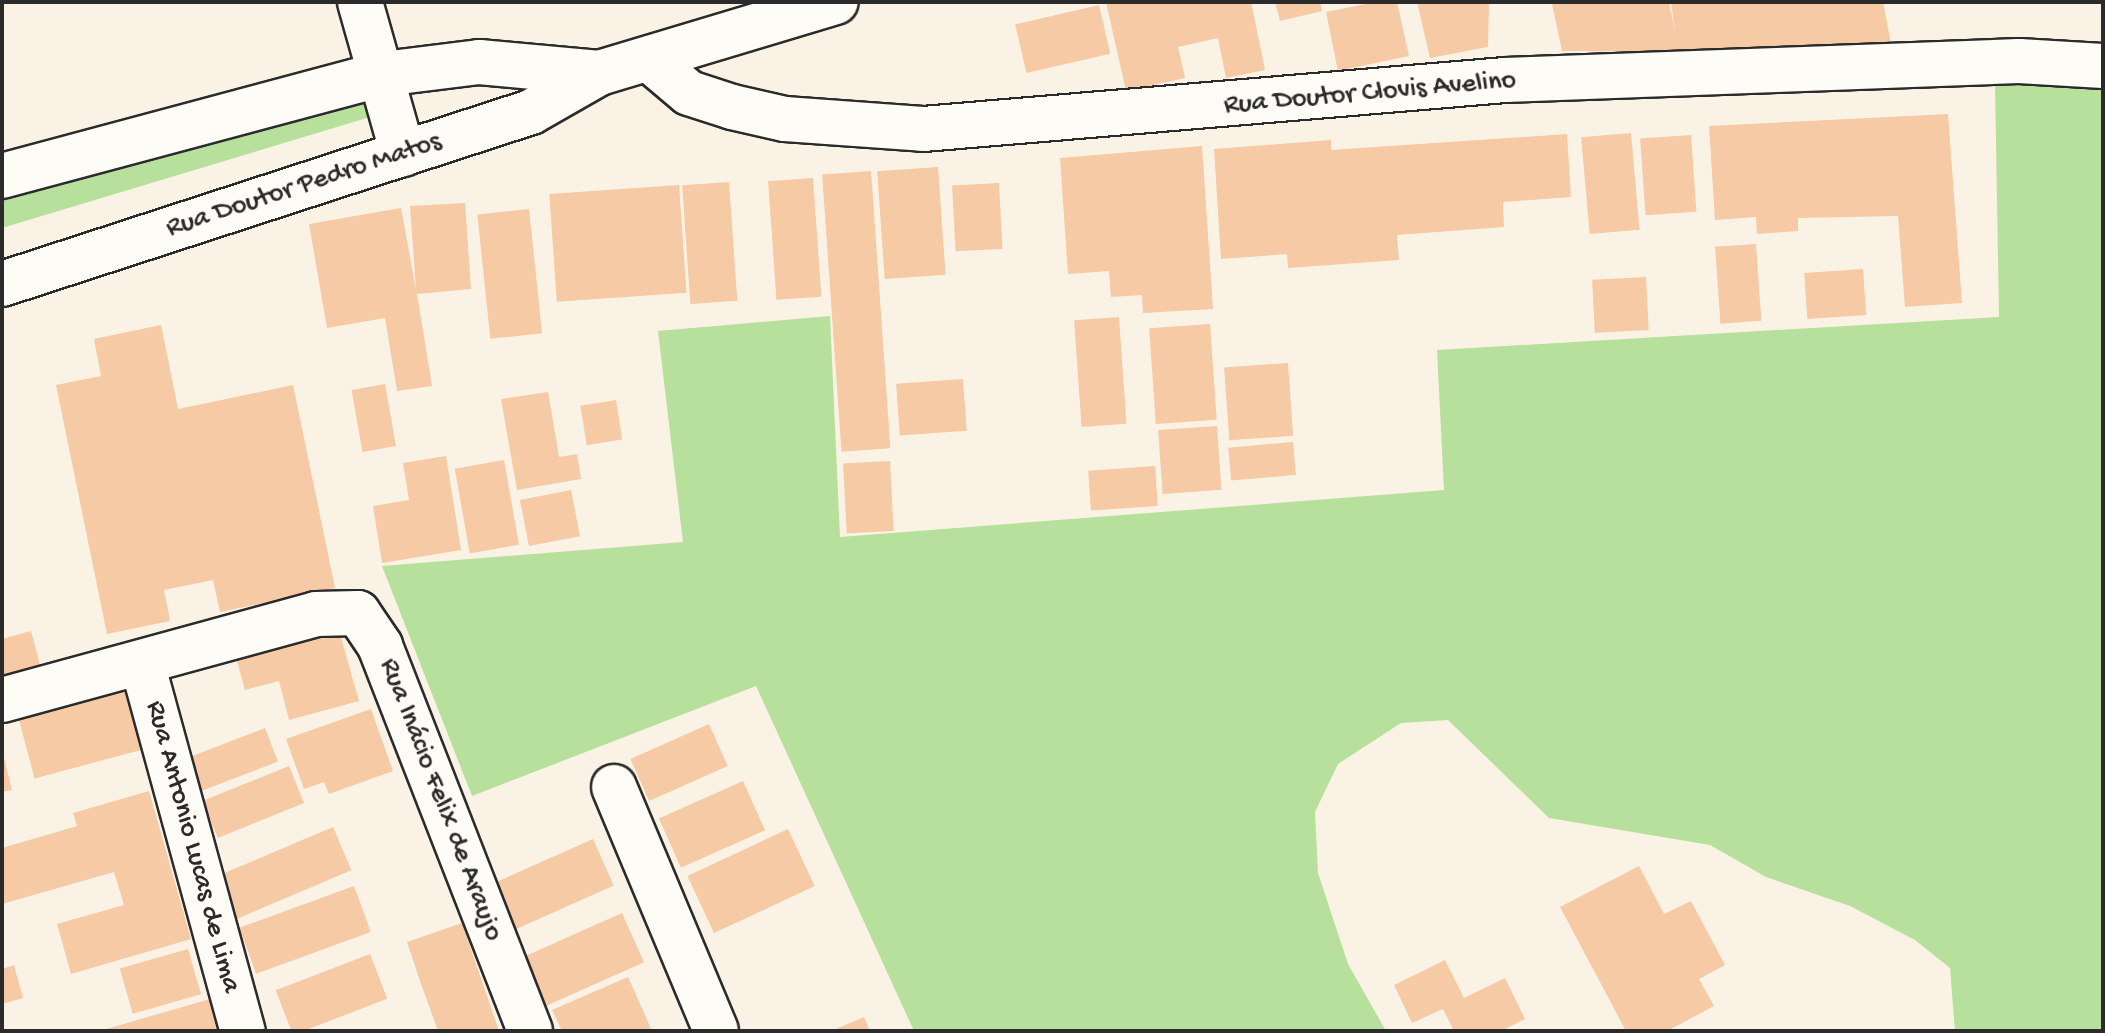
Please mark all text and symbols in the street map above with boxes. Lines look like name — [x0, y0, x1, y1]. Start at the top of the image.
street label: Rua Doutor Clovis Avelino — [1223, 64, 1517, 124]
street label: Rua Doutor Pedro Matos — [162, 126, 446, 246]
street label: Rua Inácio Felix de Araujo — [371, 654, 509, 946]
street label: Rua Antonio Lucas de Lima — [137, 697, 247, 997]

